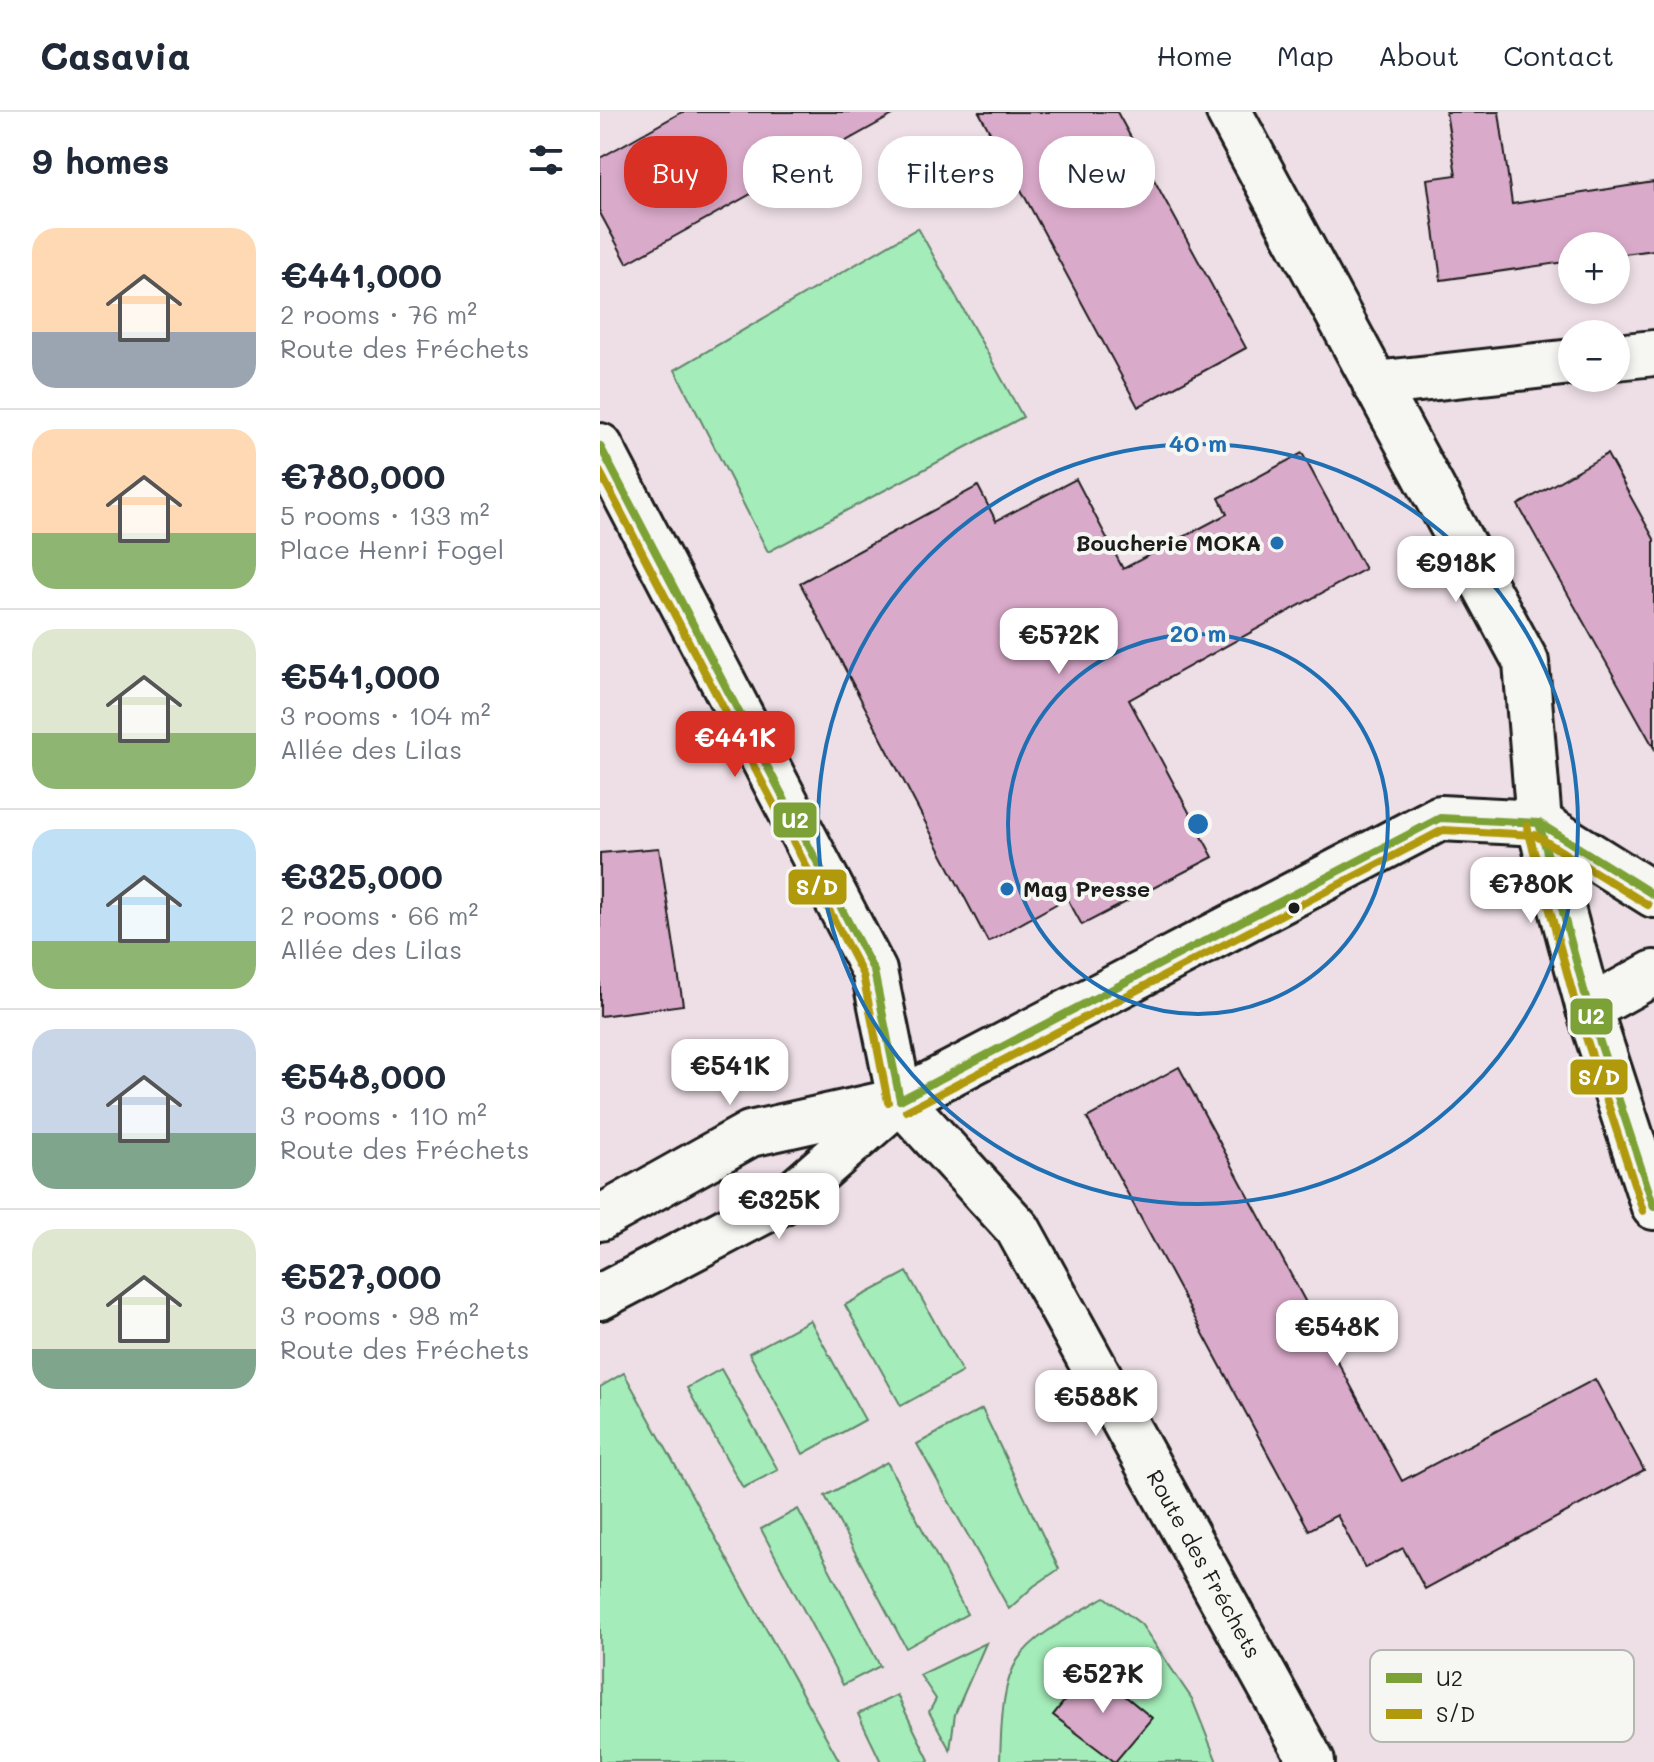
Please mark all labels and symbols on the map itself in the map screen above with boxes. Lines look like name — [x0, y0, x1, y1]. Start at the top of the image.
text: 40 m — [1169, 427, 1227, 458]
place label: Boucherie MOKA — [1076, 528, 1261, 557]
marker: Boucherie MOKA — [1268, 534, 1286, 552]
pin: €918K — [1400, 536, 1512, 604]
pin: €572K — [1003, 608, 1115, 676]
text: 20 m — [1170, 617, 1226, 648]
pin: €441K — [679, 711, 791, 779]
line badge: U2 — [772, 801, 818, 839]
text: U2 — [781, 805, 809, 834]
centre of rings — [1184, 810, 1212, 838]
pin: €780K — [1475, 857, 1587, 925]
line badge: S/D — [787, 868, 848, 906]
text: S/D — [796, 872, 838, 901]
place label: Mag Presse — [1023, 874, 1150, 903]
marker: Mag Presse — [998, 880, 1016, 898]
unlabelled marker — [1286, 900, 1302, 916]
line badge: U2 — [1569, 997, 1614, 1036]
text: U2 — [1577, 1001, 1605, 1030]
pin: €541K — [674, 1039, 786, 1107]
line badge: S/D — [1569, 1058, 1629, 1096]
text: S/D — [1578, 1062, 1620, 1091]
pin: €325K — [723, 1173, 835, 1241]
pin: €548K — [1281, 1300, 1393, 1368]
pin: €588K — [1040, 1370, 1152, 1438]
street label: Route des Fréchets — [1141, 1464, 1268, 1663]
pin: €527K — [1047, 1647, 1159, 1715]
legend — [1370, 1650, 1634, 1742]
text: U2 — [1436, 1663, 1463, 1692]
text: S/D — [1436, 1699, 1475, 1728]

